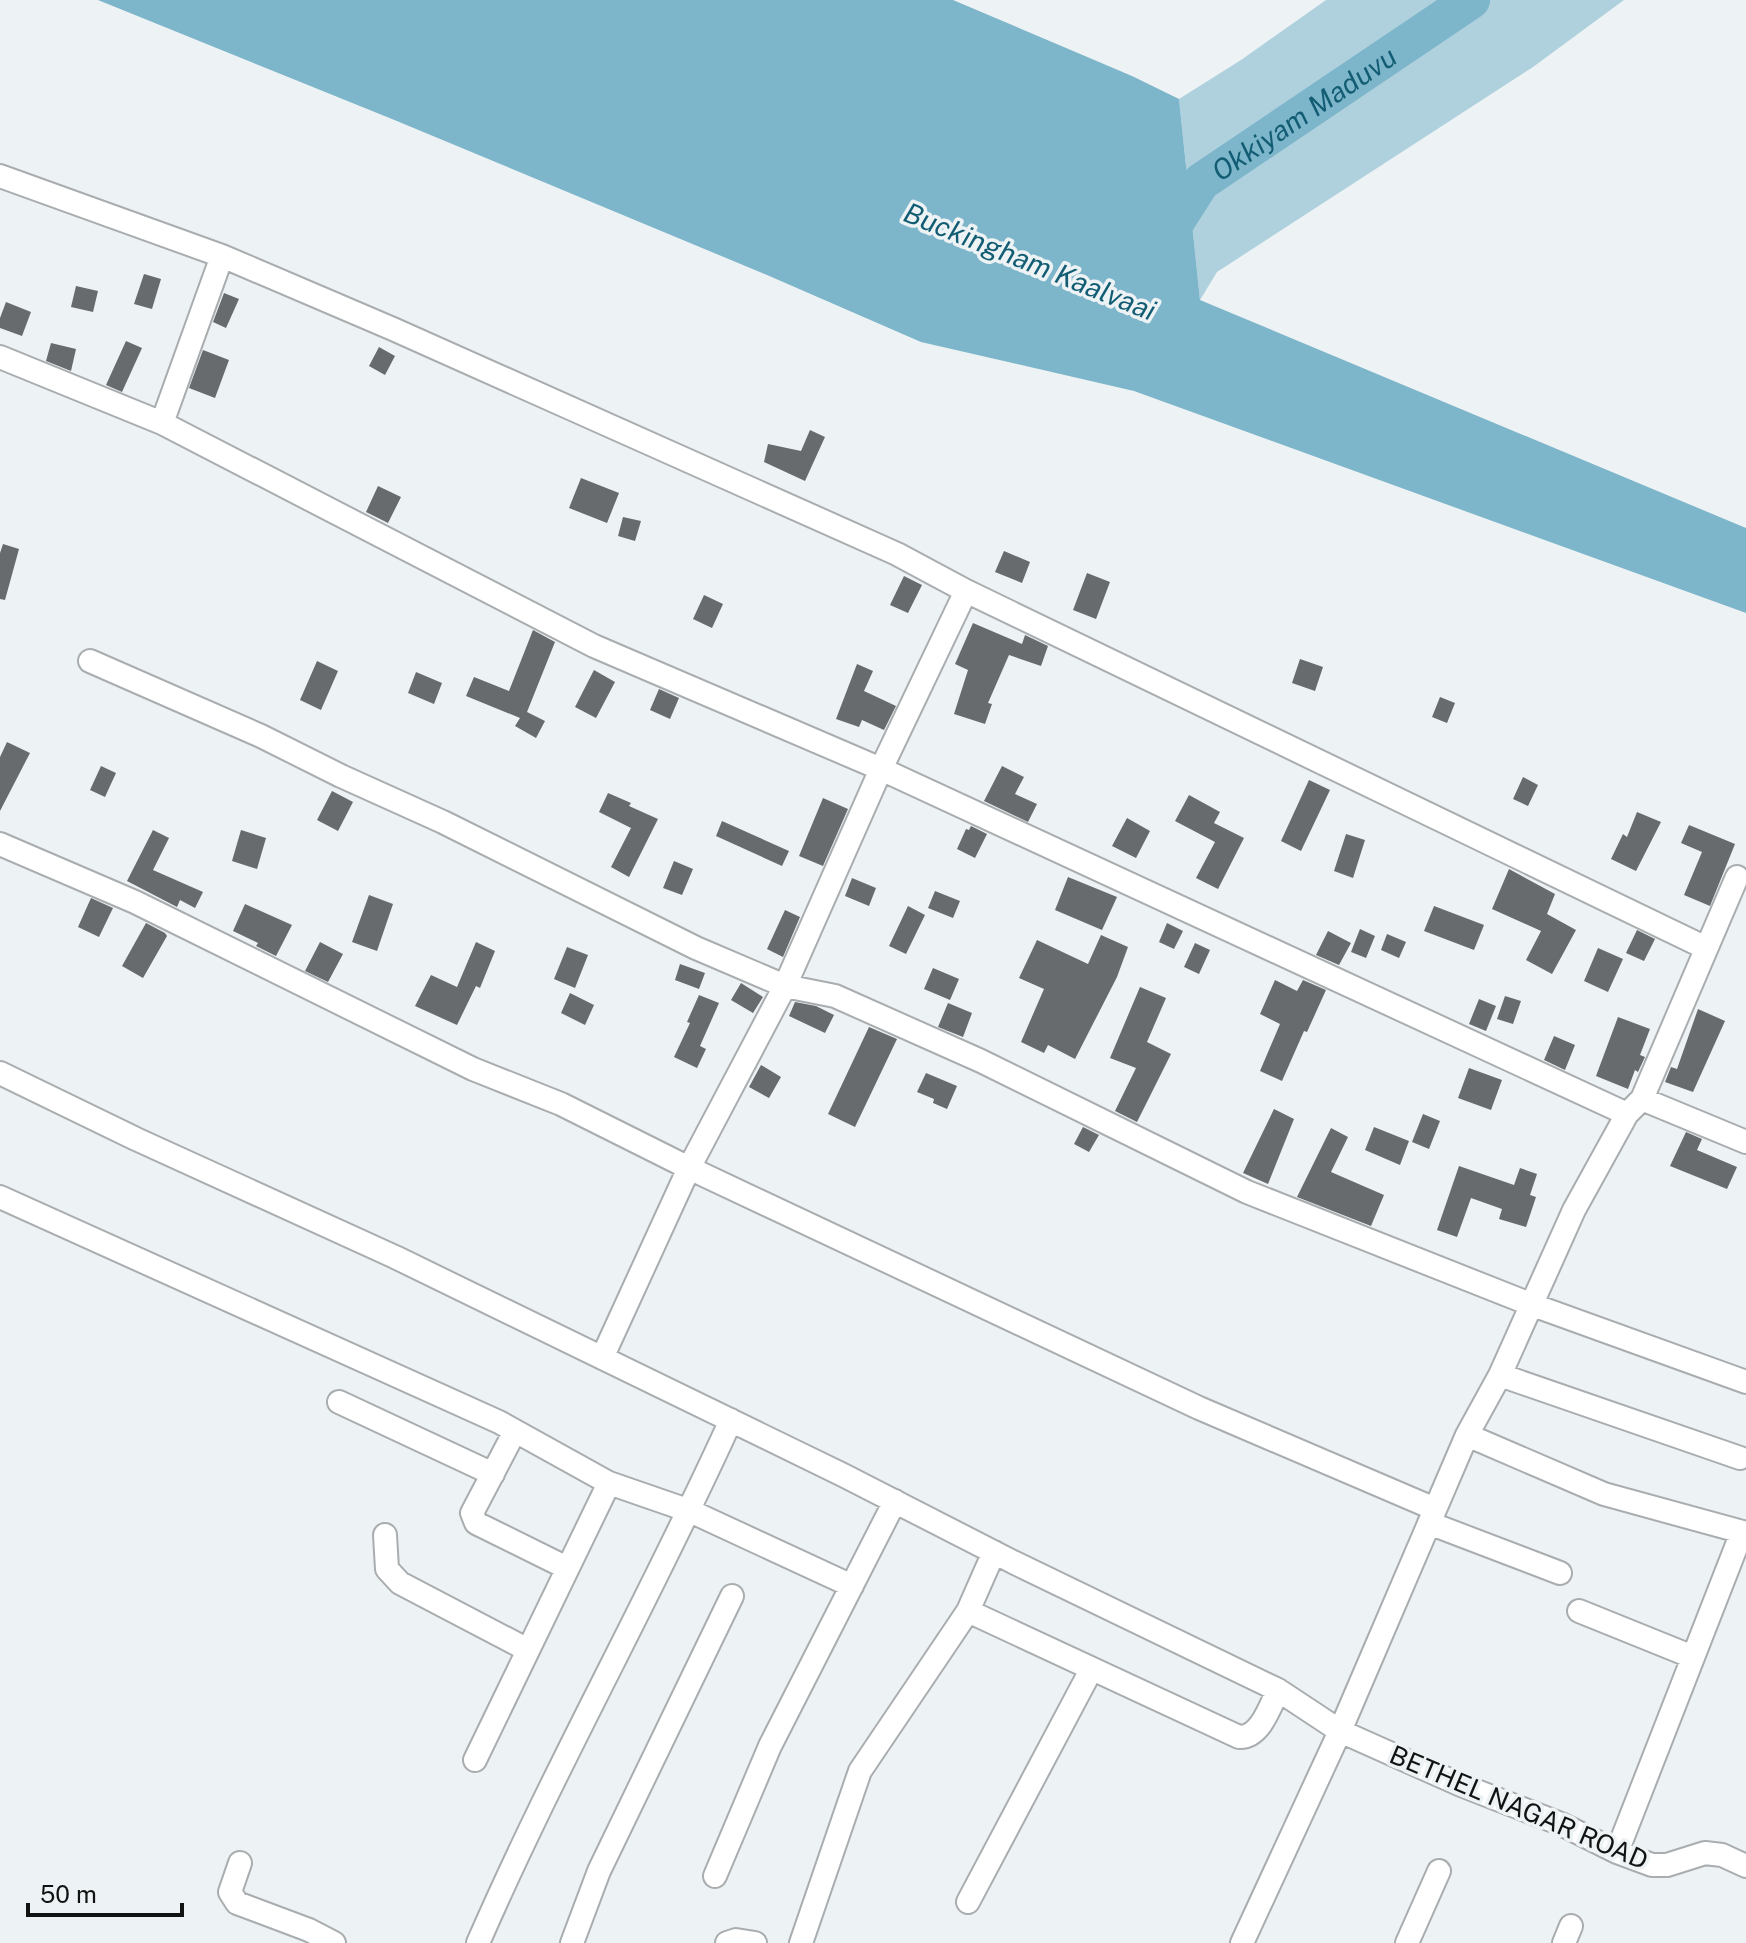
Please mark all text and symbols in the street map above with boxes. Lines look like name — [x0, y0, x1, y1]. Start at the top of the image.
water label: Okkiyam Maduvu — [1205, 39, 1402, 187]
water label: Buckingham Kaalvaai — [899, 195, 1161, 327]
street label: BETHEL NAGAR ROAD — [1385, 1738, 1653, 1876]
scale bar — [28, 1867, 182, 1917]
text: 50 m — [40, 1880, 97, 1908]

